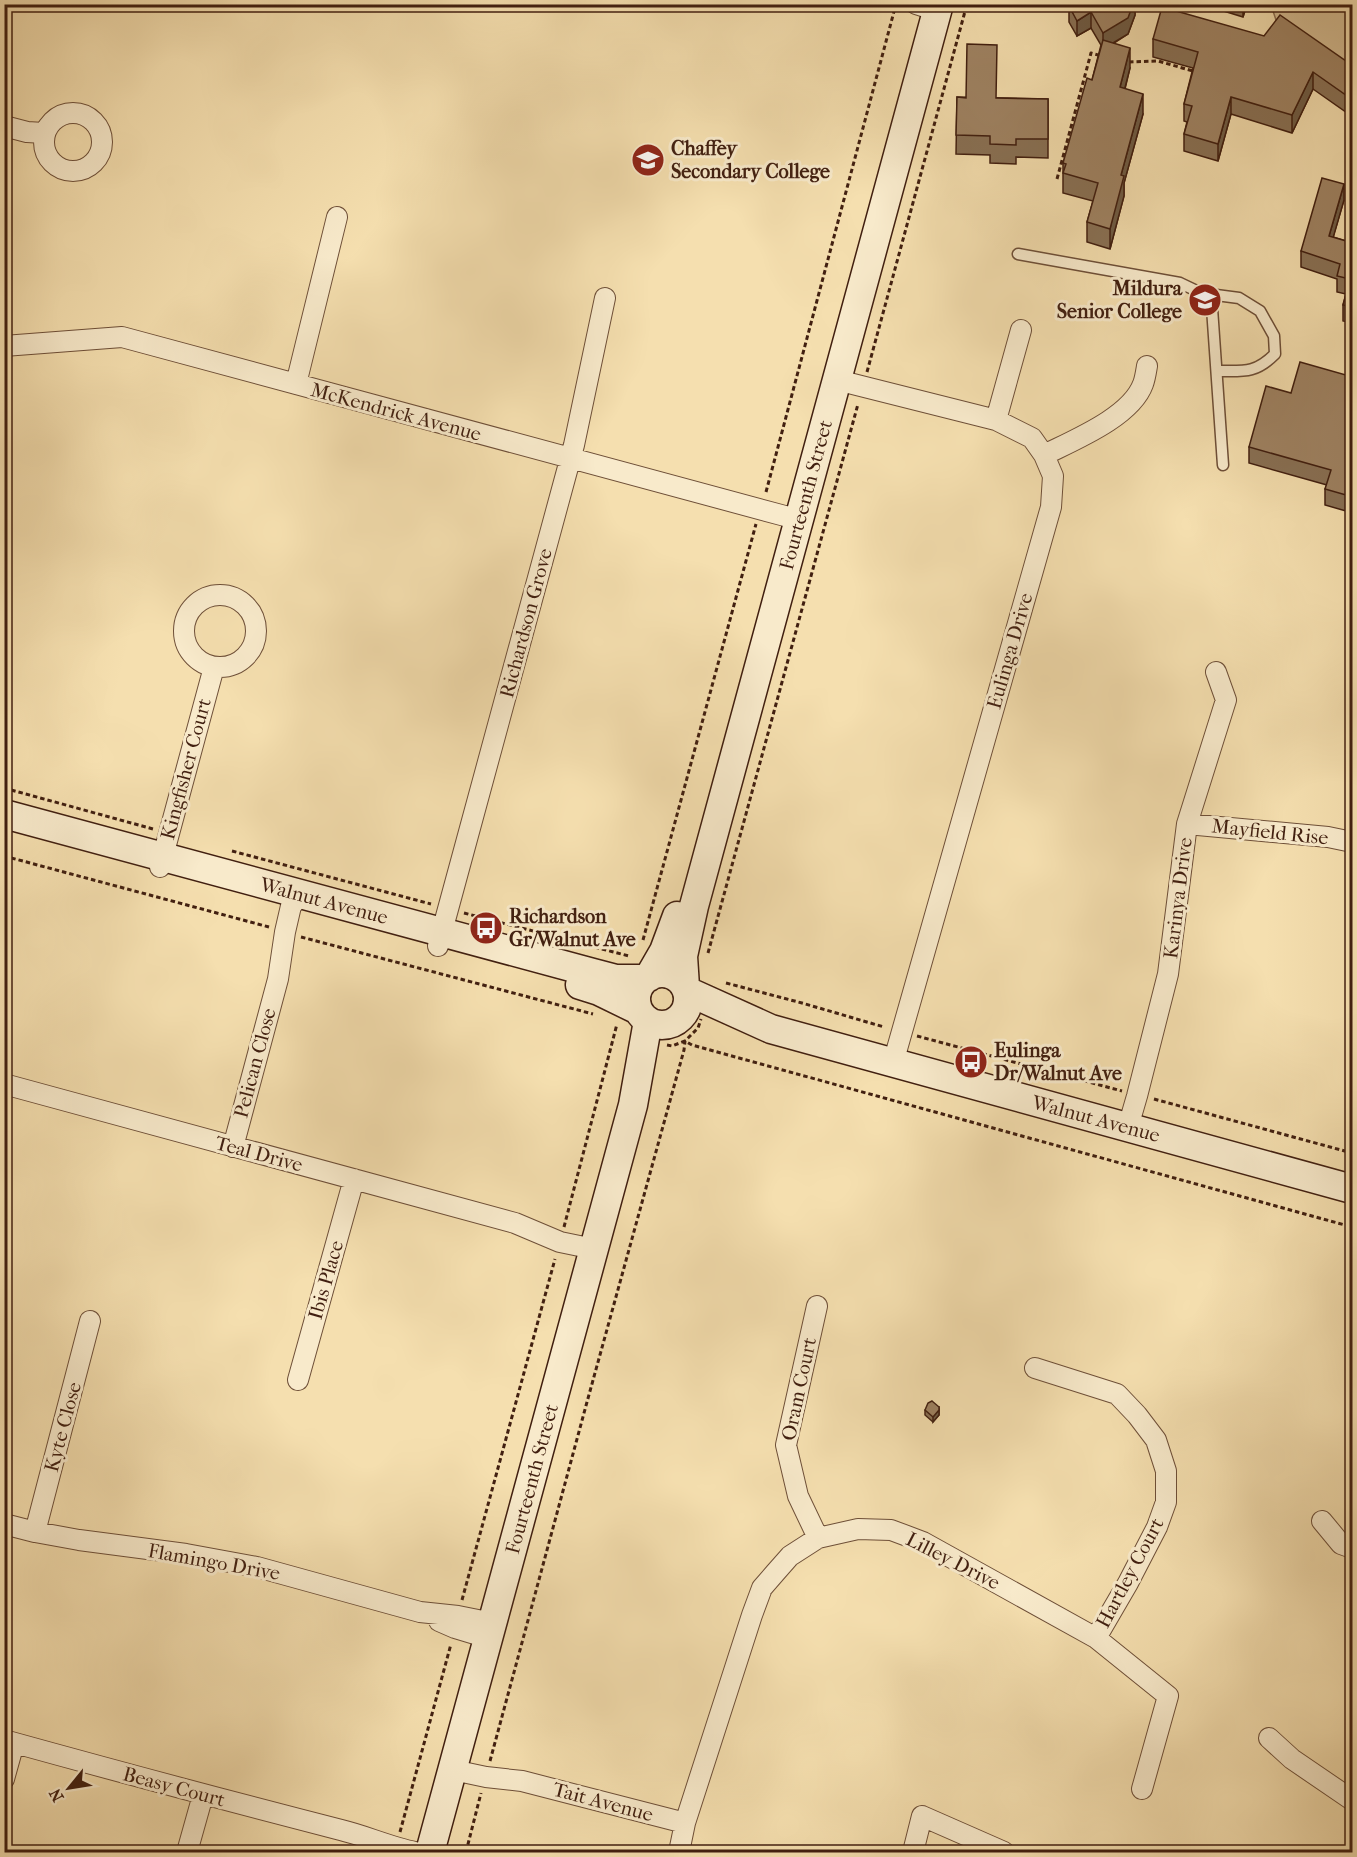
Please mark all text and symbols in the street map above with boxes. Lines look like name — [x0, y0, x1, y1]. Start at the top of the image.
place label: Chaffey Secondary College — [671, 137, 830, 183]
school or university icon: Chaffey Secondary College — [630, 142, 666, 178]
place label: Mildura Senior College — [1057, 277, 1183, 323]
school or university icon: Mildura Senior College — [1187, 282, 1223, 318]
street label: McKendrick Avenue — [308, 378, 484, 446]
street label: Fourteenth Street — [775, 417, 837, 573]
street label: Richardson Grove — [495, 546, 557, 700]
street label: Eulinga Drive — [982, 590, 1038, 712]
street label: Kingfisher Court — [156, 696, 216, 842]
street label: Mayfield Rise — [1211, 814, 1330, 850]
street label: Karinya Drive — [1159, 836, 1197, 960]
street label: Walnut Avenue — [256, 873, 391, 929]
place label: Richardson Gr/Walnut Ave — [509, 905, 636, 951]
bus stop icon: Richardson Gr/Walnut Ave — [468, 910, 504, 946]
street label: Pelican Close — [229, 1005, 281, 1121]
place label: Eulinga Dr/Walnut Ave — [994, 1039, 1122, 1085]
bus stop icon: Eulinga Dr/Walnut Ave — [953, 1044, 989, 1080]
street label: Walnut Avenue — [1028, 1091, 1163, 1147]
street label: Teal Drive — [213, 1131, 305, 1177]
street label: Ibis Place — [304, 1238, 348, 1322]
street label: Oram Court — [777, 1335, 821, 1443]
street label: Kyte Close — [40, 1379, 86, 1474]
street label: Fourteenth Street — [501, 1401, 563, 1557]
street label: Hartley Court — [1091, 1514, 1169, 1632]
street label: Lilley Drive — [902, 1528, 1004, 1595]
street label: Flamingo Drive — [146, 1539, 282, 1585]
north arrow — [39, 1758, 99, 1818]
street label: Beasy Court — [120, 1762, 228, 1812]
street label: Tait Avenue — [550, 1778, 656, 1826]
text: N — [45, 1784, 68, 1805]

